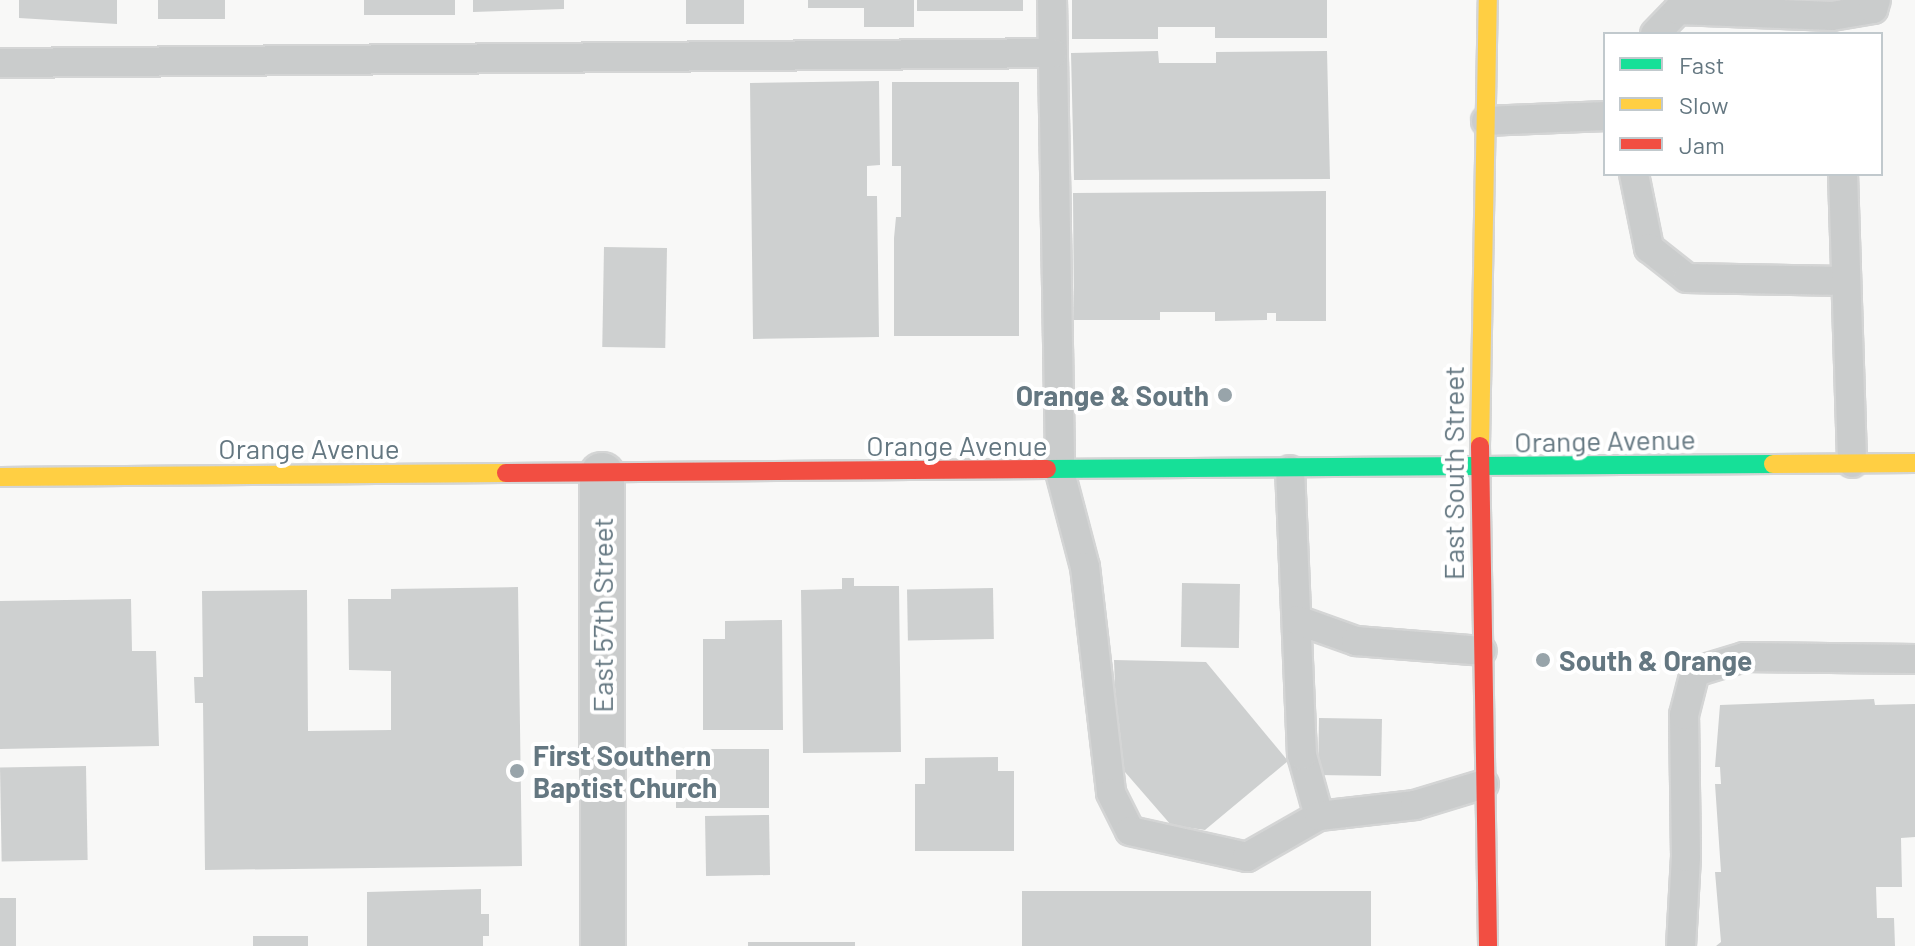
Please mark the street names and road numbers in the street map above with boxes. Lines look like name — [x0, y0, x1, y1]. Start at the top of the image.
street label: East South Street — [1436, 366, 1470, 580]
street label: Orange Avenue — [1514, 422, 1696, 458]
street label: Orange Avenue — [866, 428, 1048, 462]
street label: Orange Avenue — [218, 431, 400, 465]
street label: East 57th Street — [585, 517, 619, 713]

